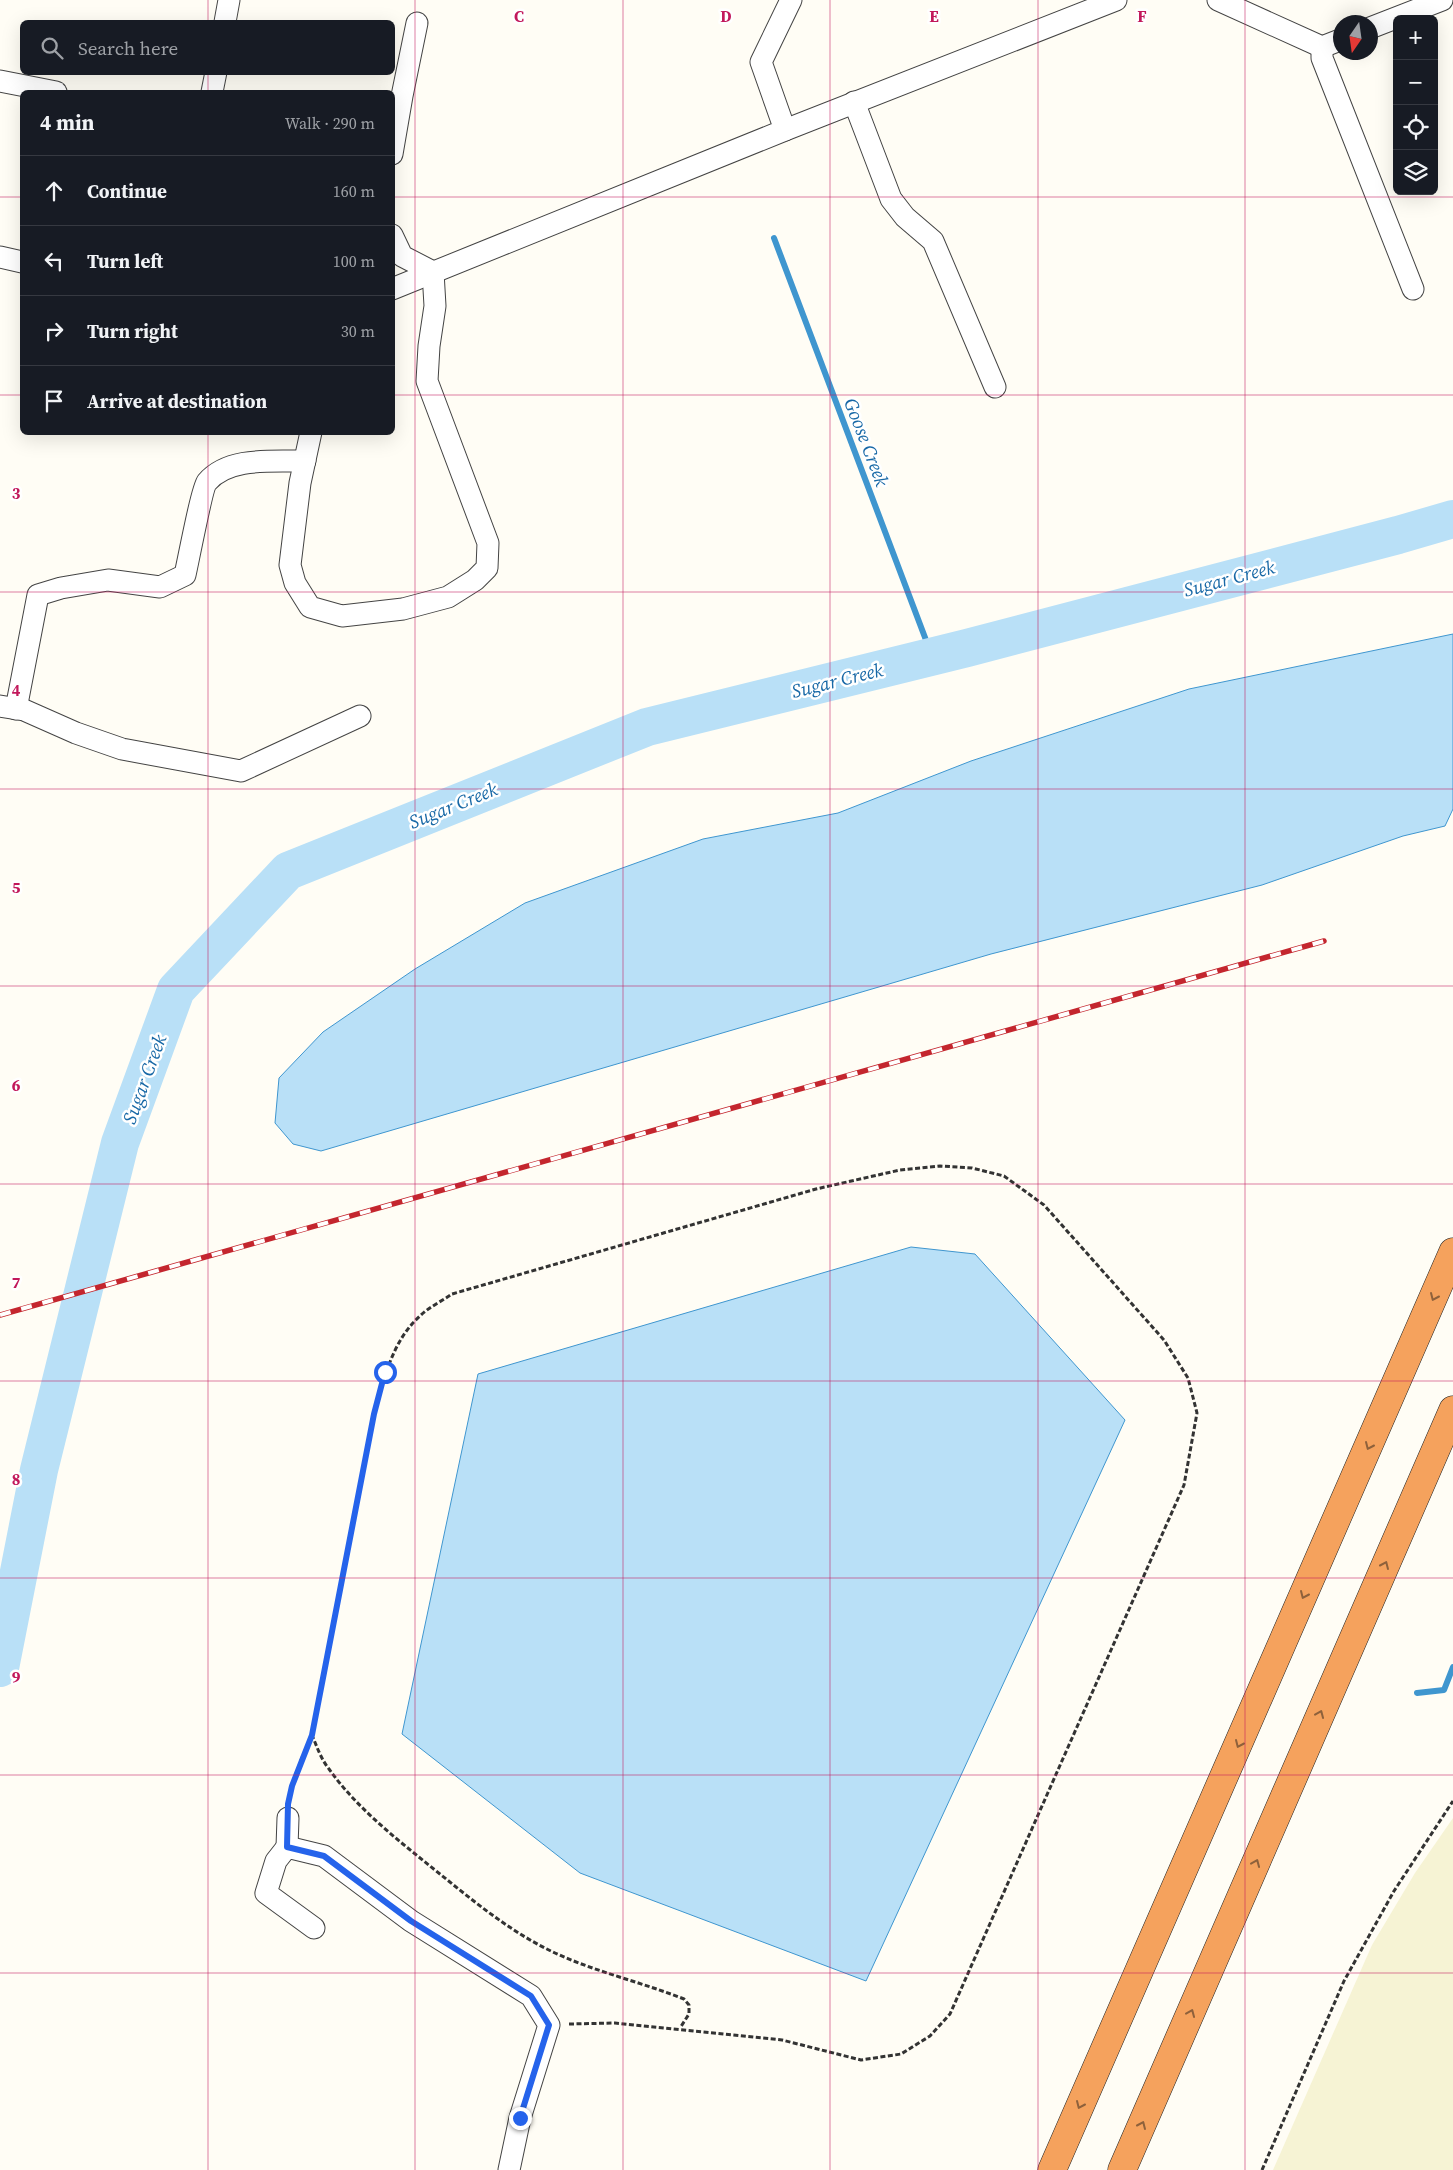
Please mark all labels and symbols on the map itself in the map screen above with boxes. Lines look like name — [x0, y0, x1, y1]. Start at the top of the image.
text: C — [514, 5, 524, 27]
text: D — [720, 5, 732, 27]
text: E — [929, 5, 939, 27]
text: F — [1137, 5, 1147, 27]
north arrow — [1333, 15, 1378, 60]
water label: Goose Creek — [838, 394, 896, 490]
text: 3 — [12, 482, 21, 504]
water label: Sugar Creek — [1181, 553, 1277, 603]
water label: Sugar Creek — [789, 656, 885, 704]
text: 4 — [12, 679, 21, 701]
water label: Sugar Creek — [405, 775, 501, 835]
text: 5 — [12, 876, 21, 898]
water label: Sugar Creek — [116, 1031, 172, 1127]
text: 6 — [12, 1074, 21, 1096]
text: 7 — [12, 1271, 21, 1293]
one-way arrow — [1429, 1292, 1440, 1301]
route start — [374, 1361, 397, 1384]
one-way arrow — [1364, 1441, 1375, 1450]
text: 8 — [12, 1468, 20, 1490]
one-way arrow — [1378, 1561, 1389, 1570]
one-way arrow — [1299, 1590, 1310, 1599]
text: 9 — [12, 1666, 21, 1688]
one-way arrow — [1314, 1710, 1325, 1719]
one-way arrow — [1235, 1739, 1246, 1748]
one-way arrow — [1250, 1860, 1260, 1868]
one-way arrow — [1185, 2009, 1196, 2018]
one-way arrow — [1076, 2100, 1087, 2109]
route end — [509, 2107, 532, 2130]
one-way arrow — [1136, 2121, 1147, 2130]

